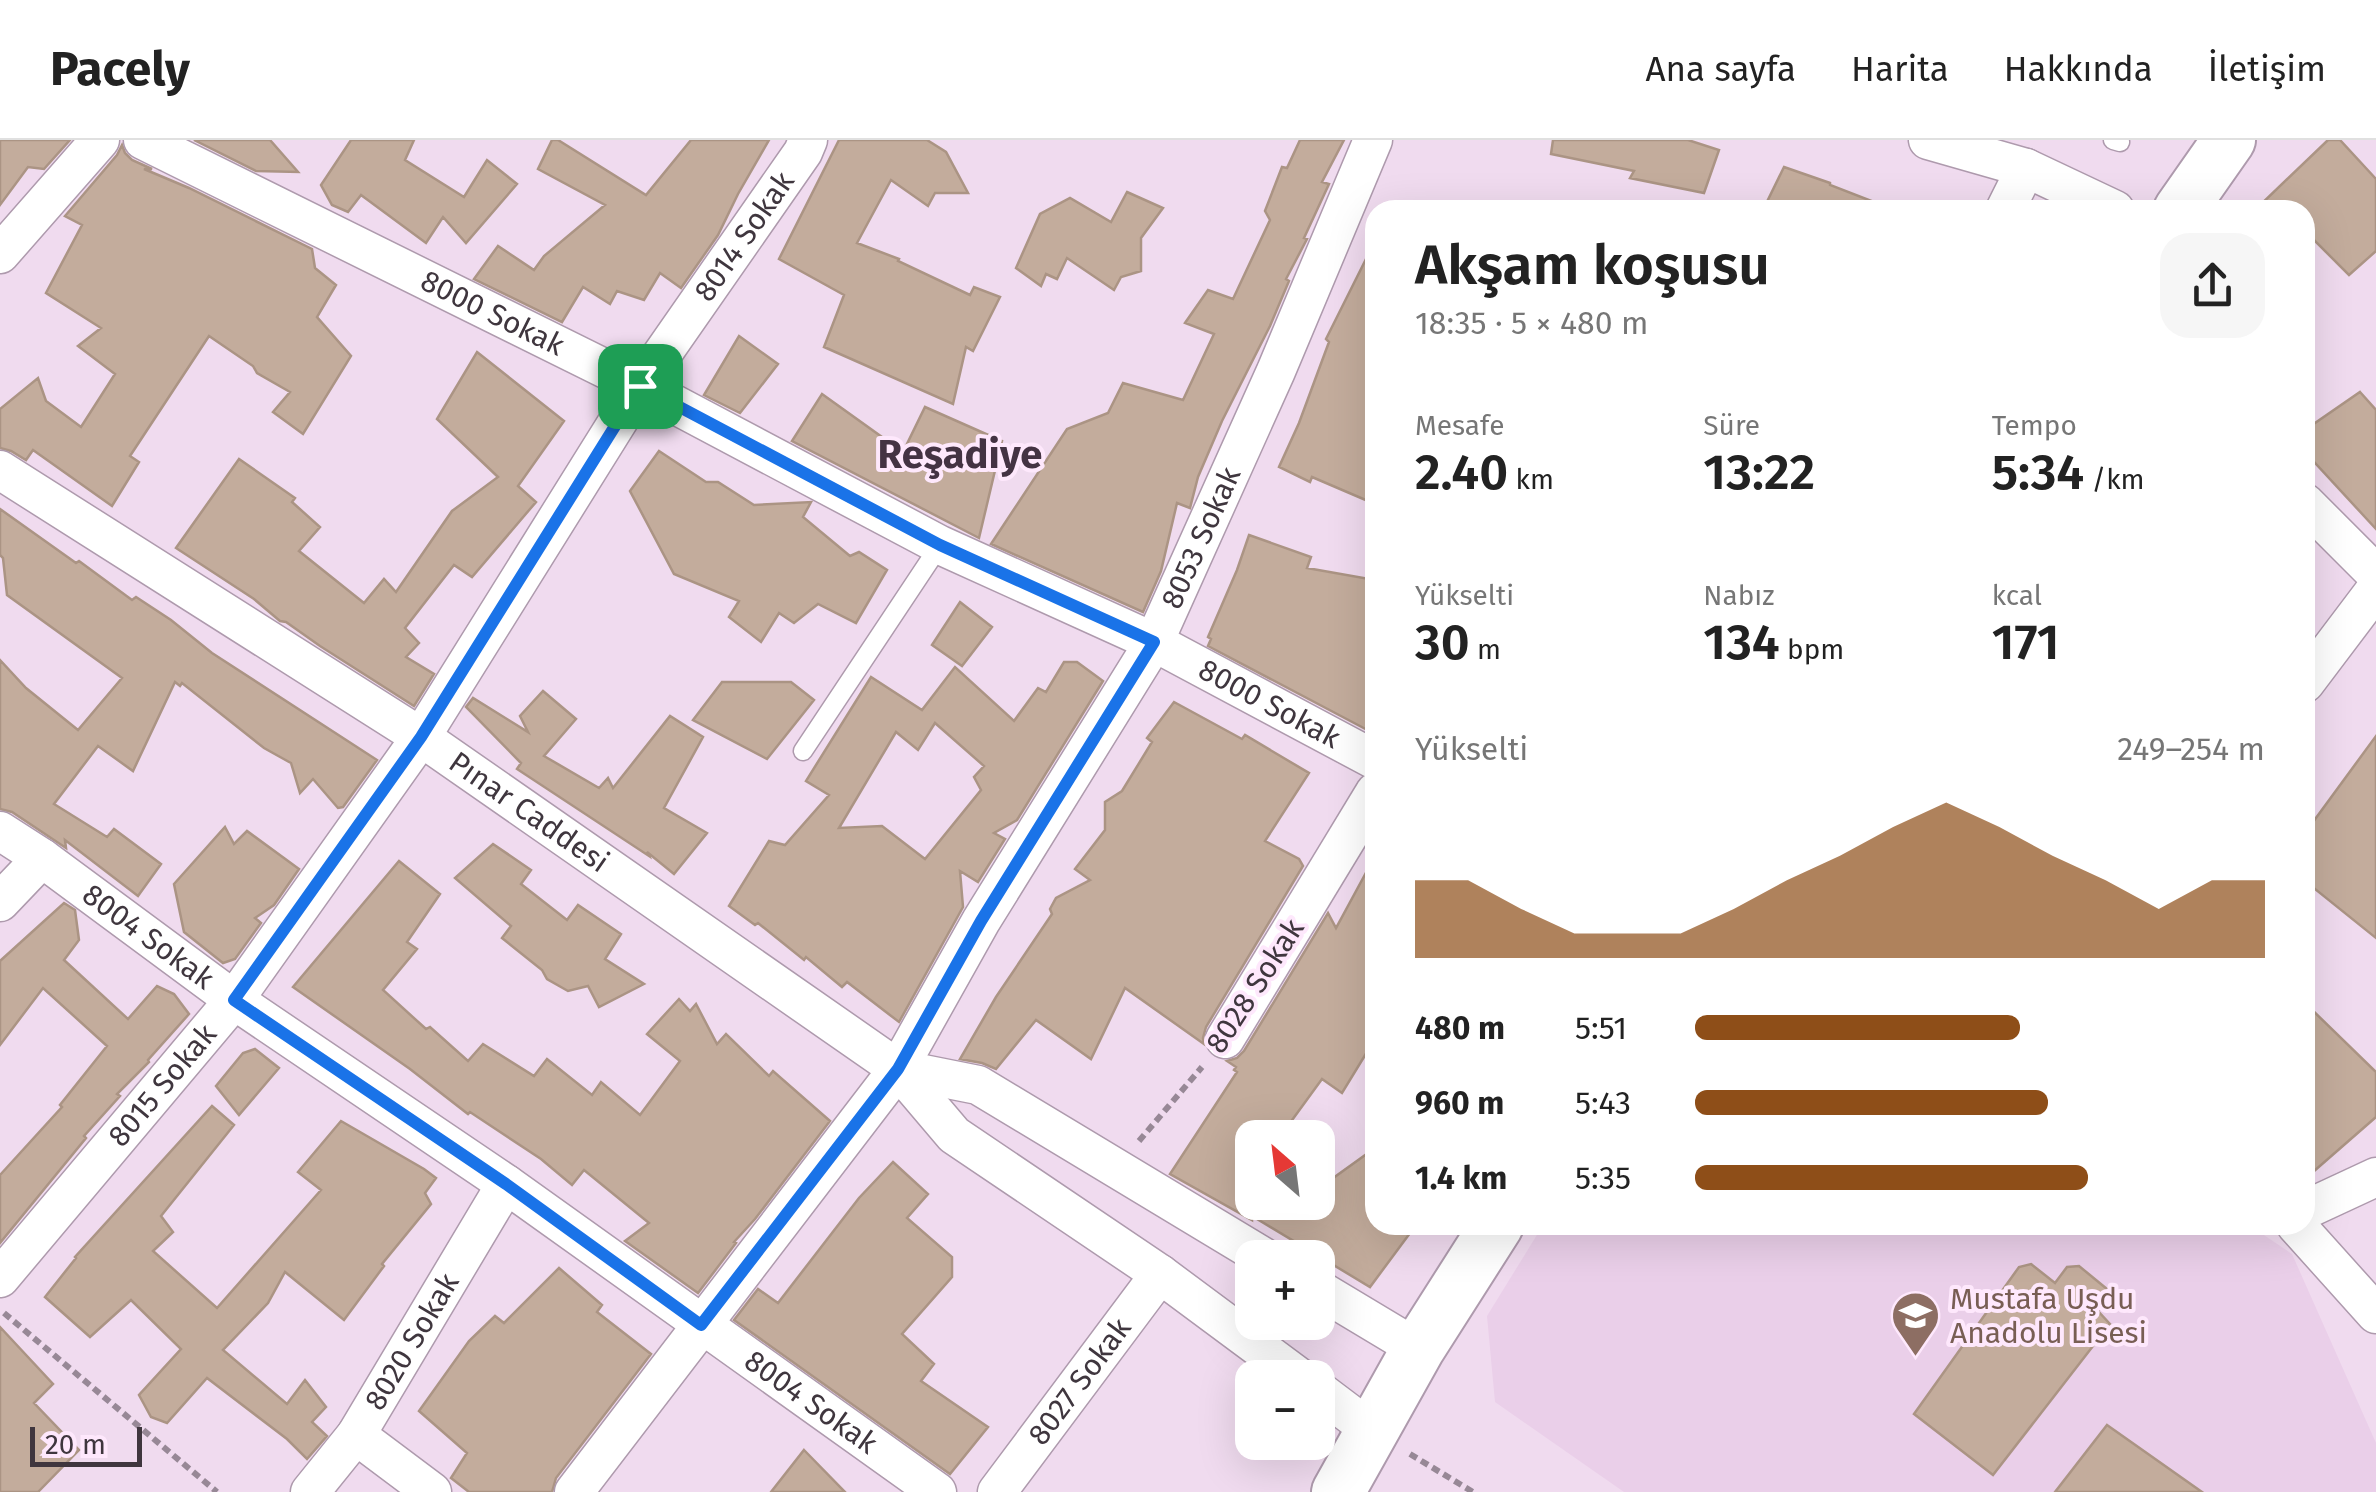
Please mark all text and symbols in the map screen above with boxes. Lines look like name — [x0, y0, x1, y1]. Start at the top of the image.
text: Pacely — [50, 40, 190, 98]
text: Ana sayfa — [1646, 48, 1796, 90]
text: Harita — [1851, 48, 1949, 90]
text: Hakkında — [2004, 48, 2153, 90]
text: İletişim — [2208, 48, 2326, 90]
street label: 8014 Sokak — [687, 164, 802, 308]
text: Akşam koşusu — [1415, 233, 1770, 299]
button: share — [2160, 233, 2265, 338]
street label: 8000 Sokak — [415, 262, 571, 364]
text: 18:35 · 5 × 480 m — [1415, 304, 1649, 342]
pin — [598, 344, 683, 429]
icon: arrive — [613, 359, 668, 414]
text: Mesafe — [1415, 409, 1504, 442]
text: Süre — [1703, 409, 1760, 442]
text: Tempo — [1992, 409, 2077, 442]
district label: Reşadiye — [878, 431, 1042, 479]
text: 2.40 — [1415, 442, 1508, 502]
text: 13:22 — [1703, 442, 1815, 502]
text: 5:34 — [1992, 442, 2084, 502]
street label: 8053 Sokak — [1153, 461, 1249, 614]
text: km — [1508, 463, 1554, 496]
text: /km — [2084, 463, 2144, 496]
text: Yükselti — [1415, 579, 1514, 612]
text: Nabız — [1703, 579, 1774, 612]
text: kcal — [1992, 579, 2042, 612]
text: 30 — [1415, 612, 1470, 672]
text: 134 — [1703, 612, 1780, 672]
text: 171 — [1992, 612, 2060, 672]
text: m — [1470, 633, 1501, 666]
text: bpm — [1780, 633, 1844, 666]
street label: 8000 Sokak — [1193, 651, 1347, 756]
text: Yükselti — [1415, 730, 1528, 768]
text: 249–254 m — [2117, 730, 2265, 768]
street label: Pınar Caddesi — [442, 744, 616, 880]
street label: 8004 Sokak — [75, 876, 221, 997]
street label: 8028 Sokak — [1198, 912, 1312, 1060]
text: 480 m — [1415, 1009, 1505, 1047]
text: 5:51 — [1575, 1009, 1627, 1047]
street label: 8015 Sokak — [101, 1016, 224, 1154]
text: 960 m — [1415, 1084, 1504, 1122]
text: 5:43 — [1575, 1084, 1631, 1122]
north arrow — [1235, 1120, 1335, 1220]
map controls — [1235, 1120, 1335, 1460]
text: 1.4 km — [1415, 1159, 1507, 1197]
text: 5:35 — [1575, 1159, 1631, 1197]
button: + — [1235, 1240, 1335, 1340]
street label: 8020 Sokak — [357, 1266, 467, 1417]
place label: Mustafa Uşdu Anadolu Lisesi — [1950, 1281, 2147, 1351]
school or university icon: Mustafa Uşdu Anadolu Lisesi — [1889, 1290, 1941, 1358]
street label: 8027 Sokak — [1021, 1310, 1139, 1452]
street label: 8004 Sokak — [738, 1342, 885, 1462]
button: − — [1235, 1360, 1335, 1460]
scale bar — [30, 1422, 142, 1466]
text: 20 m — [45, 1428, 106, 1461]

